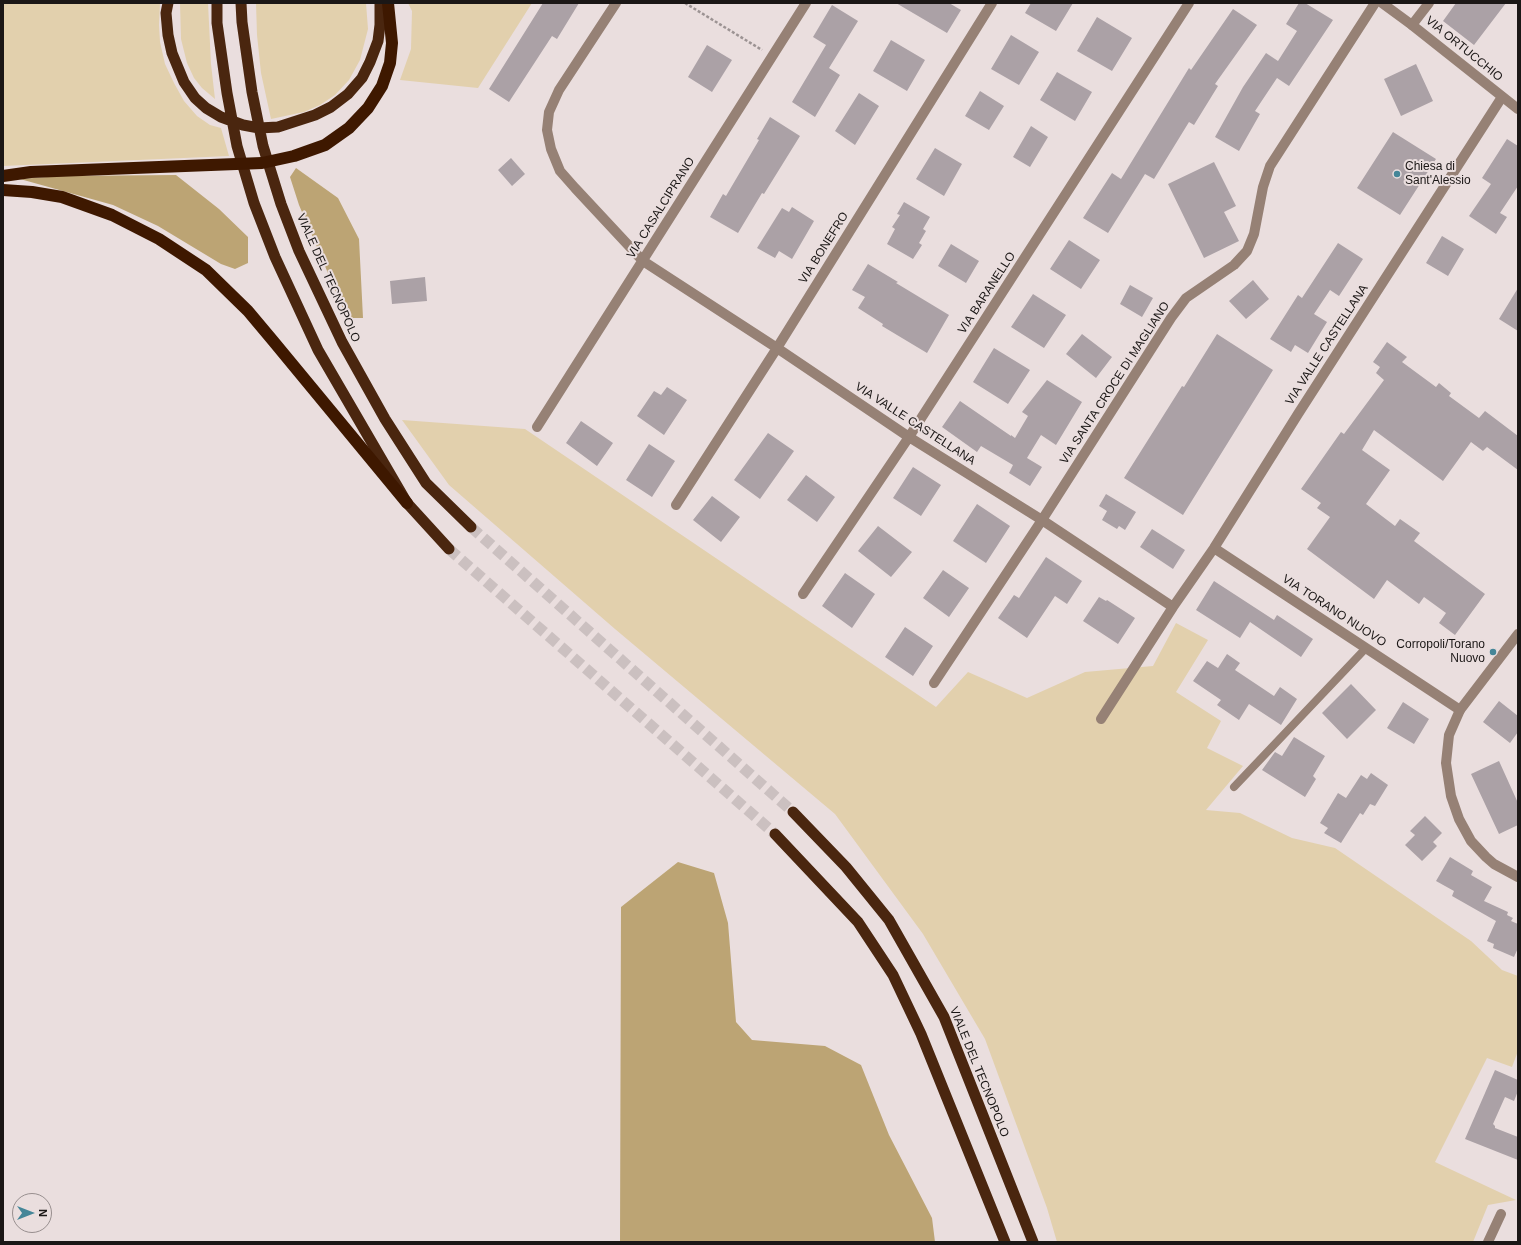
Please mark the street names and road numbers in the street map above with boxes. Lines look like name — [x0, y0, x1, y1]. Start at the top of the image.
street label: VIA ORTUCCHIO — [1423, 13, 1505, 85]
street label: VIA CASALCIPRANO — [624, 155, 698, 261]
street label: VIA BONEFRO — [796, 209, 852, 287]
street label: VIALE DEL TECNOPOLO — [293, 211, 363, 345]
street label: VIA BARANELLO — [955, 249, 1019, 337]
street label: VIA VALLE CASTELLANA — [1283, 282, 1371, 408]
street label: VIA SANTA CROCE DI MAGLIANO — [1057, 299, 1173, 467]
street label: VIA VALLE CASTELLANA — [852, 380, 978, 468]
street label: VIA TORANO NUOVO — [1279, 572, 1389, 650]
street label: VIALE DEL TECNOPOLO — [946, 1005, 1012, 1139]

